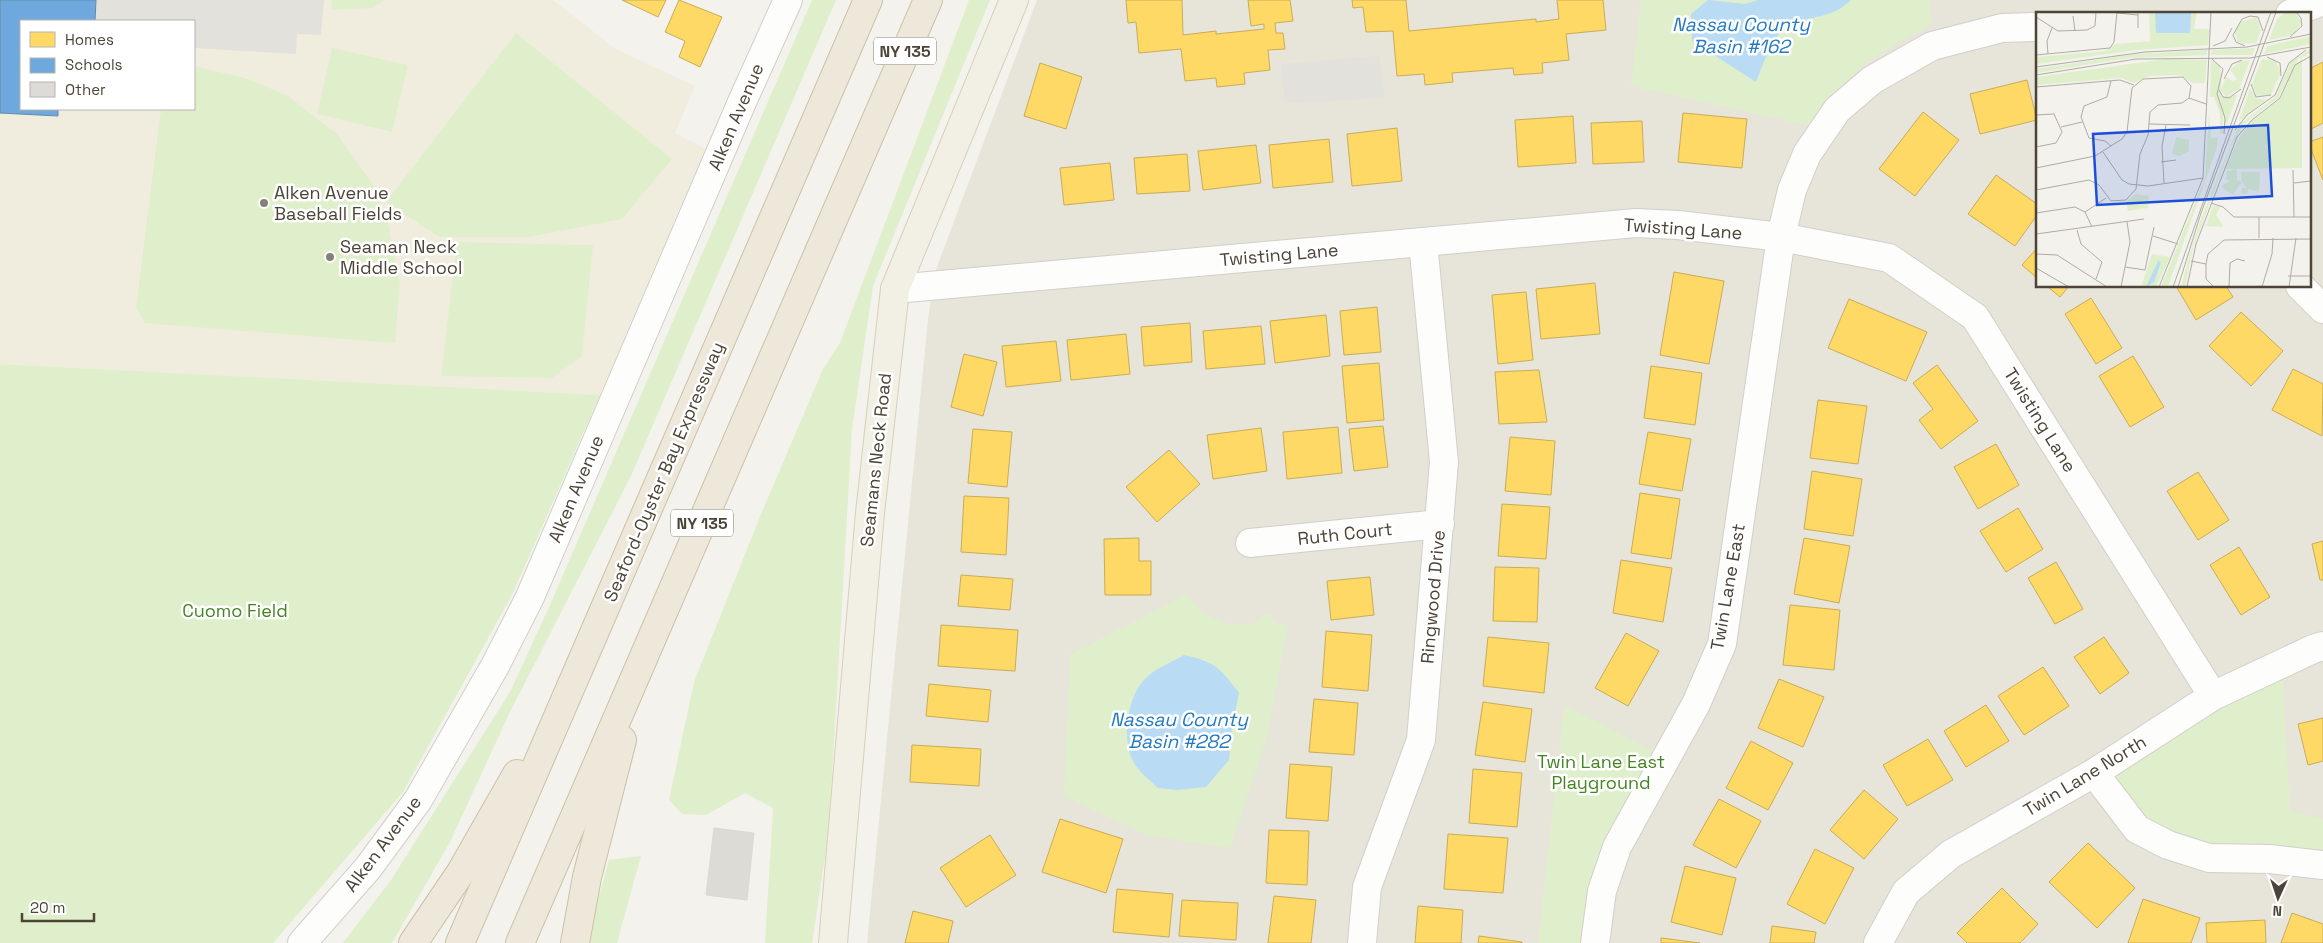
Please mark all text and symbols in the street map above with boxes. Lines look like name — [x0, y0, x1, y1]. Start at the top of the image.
water label: Nassau County Basin #162 — [1672, 12, 1811, 59]
inset map — [2036, 12, 2310, 288]
legend — [20, 20, 195, 110]
text: Homes — [65, 30, 114, 49]
road number: NY 135 — [874, 37, 936, 64]
text: Schools — [65, 55, 123, 74]
street label: Alken Avenue — [703, 60, 769, 174]
text: Other — [65, 80, 106, 99]
place label: Alken Avenue Baseball Fields — [274, 181, 402, 225]
marker: Alken Avenue Baseball Fields — [258, 197, 270, 209]
street label: Twisting Lane — [1623, 213, 1743, 244]
place label: Seaman Neck Middle School — [340, 235, 462, 279]
street label: Twisting Lane — [1219, 238, 1339, 271]
marker: Seaman Neck Middle School — [324, 251, 336, 263]
street label: Seaford-Oyster Bay Expressway — [598, 338, 729, 605]
street label: Twisting Lane — [1999, 363, 2082, 476]
street label: Seamans Neck Road — [855, 372, 896, 548]
street label: Alken Avenue — [543, 432, 609, 546]
road number: NY 135 — [671, 509, 733, 536]
street label: Ruth Court — [1296, 517, 1393, 550]
street label: Twin Lane East — [1705, 522, 1750, 652]
street label: Ringwood Drive — [1415, 529, 1450, 665]
park label: Cuomo Field — [182, 599, 288, 622]
water label: Nassau County Basin #282 — [1110, 707, 1249, 754]
street label: Twin Lane North — [2019, 730, 2150, 821]
park label: Twin Lane East Playground — [1537, 750, 1665, 794]
street label: Alken Avenue — [339, 791, 426, 896]
north arrow — [2253, 873, 2303, 923]
scale bar — [22, 890, 95, 922]
text: 20 m — [30, 898, 65, 917]
text: N — [2272, 902, 2282, 920]

